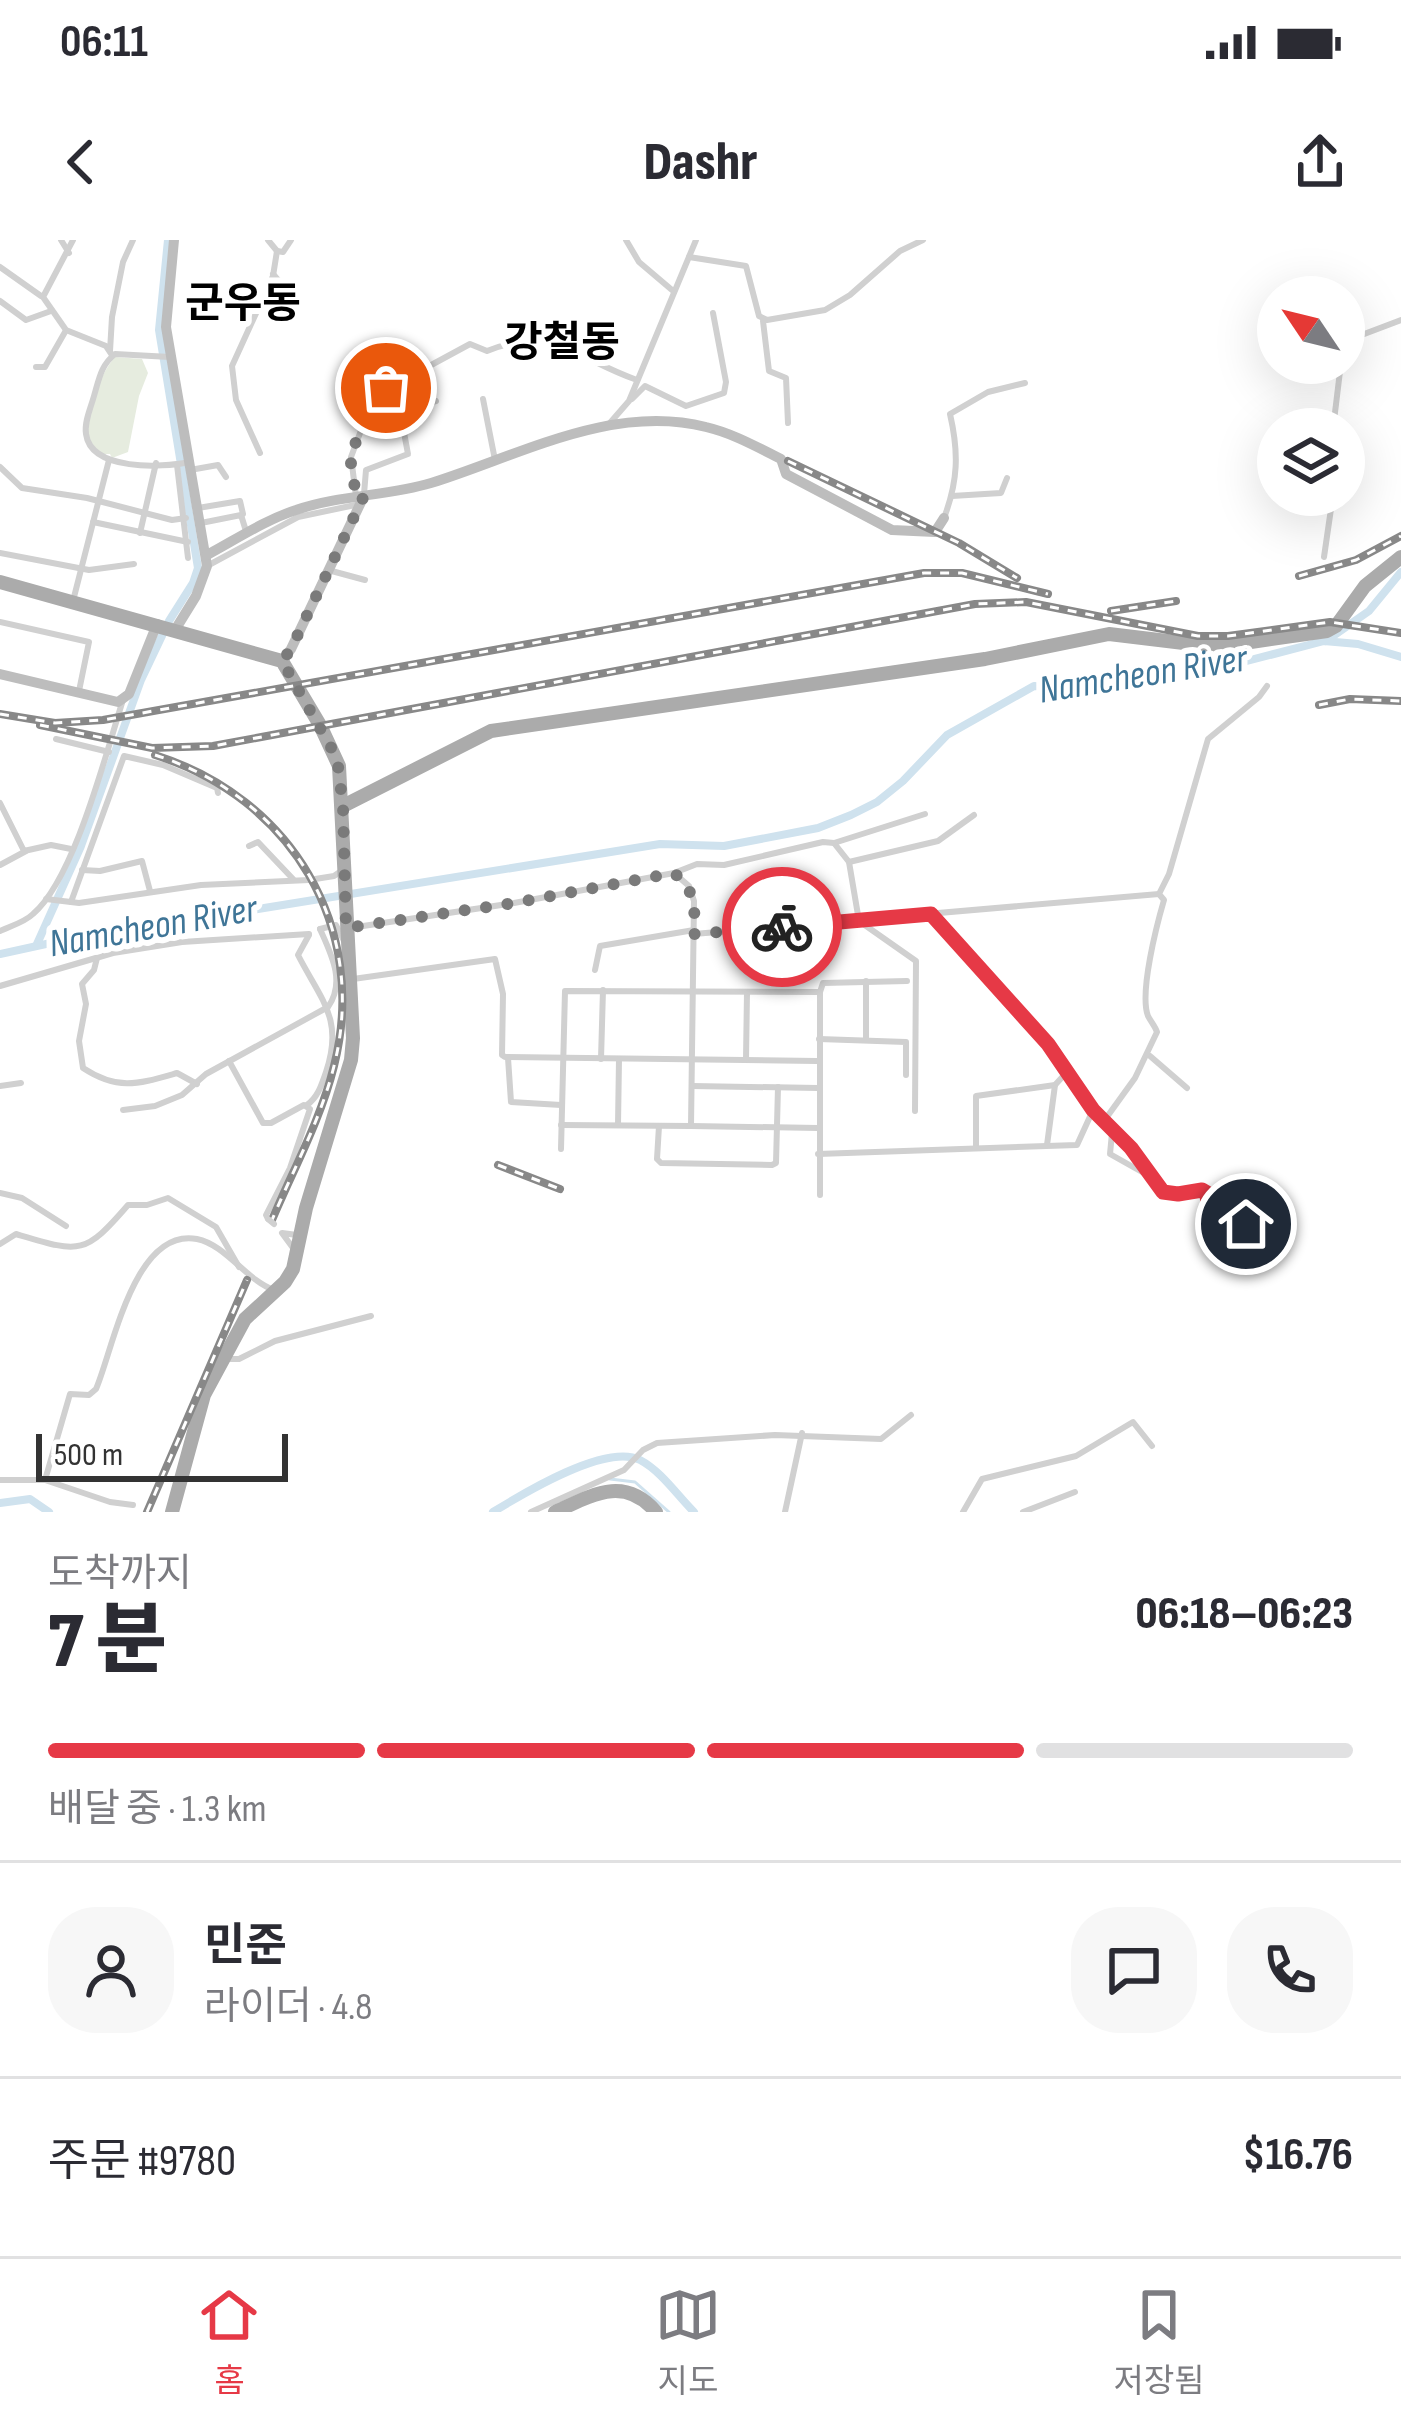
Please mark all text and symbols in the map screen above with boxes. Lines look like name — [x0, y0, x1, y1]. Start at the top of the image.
text: 06:11 — [60, 15, 148, 70]
icon: back — [48, 129, 114, 195]
icon: share — [1287, 129, 1353, 195]
text: Dashr — [643, 130, 758, 195]
north arrow — [1257, 276, 1365, 384]
map controls — [1257, 276, 1365, 516]
district label: 군우동 — [185, 279, 301, 330]
district label: 강철동 — [504, 318, 620, 369]
pin — [335, 337, 437, 439]
icon: bag — [353, 355, 419, 421]
button: layers — [1257, 408, 1365, 516]
water label: Namcheon River — [1035, 635, 1253, 715]
courier — [722, 867, 842, 987]
water label: Namcheon River — [45, 885, 263, 968]
icon: bike — [749, 894, 815, 960]
pin — [1195, 1173, 1297, 1275]
icon: home — [1213, 1191, 1279, 1257]
scale bar — [36, 1428, 288, 1481]
text: 500 m — [54, 1435, 123, 1475]
text: 도착까지 — [48, 1551, 192, 1598]
text: 06:18–06:23 — [1135, 1587, 1353, 1642]
text: 7 분 — [48, 1596, 167, 1689]
text: 배달 중 · 1.3 km — [48, 1786, 267, 1833]
button: person — [48, 1907, 174, 2033]
button: chat — [1071, 1907, 1197, 2033]
button: phone — [1227, 1907, 1353, 2033]
text: 민준 — [204, 1919, 287, 1974]
text: 라이더 · 4.8 — [204, 1984, 372, 2031]
text: $16.76 — [1243, 2128, 1353, 2183]
text: 주문 #9780 — [48, 2134, 236, 2189]
tab: 홈 — [196, 2282, 262, 2402]
tab: 지도 — [655, 2282, 721, 2402]
tab: 저장됨 — [1114, 2282, 1205, 2402]

